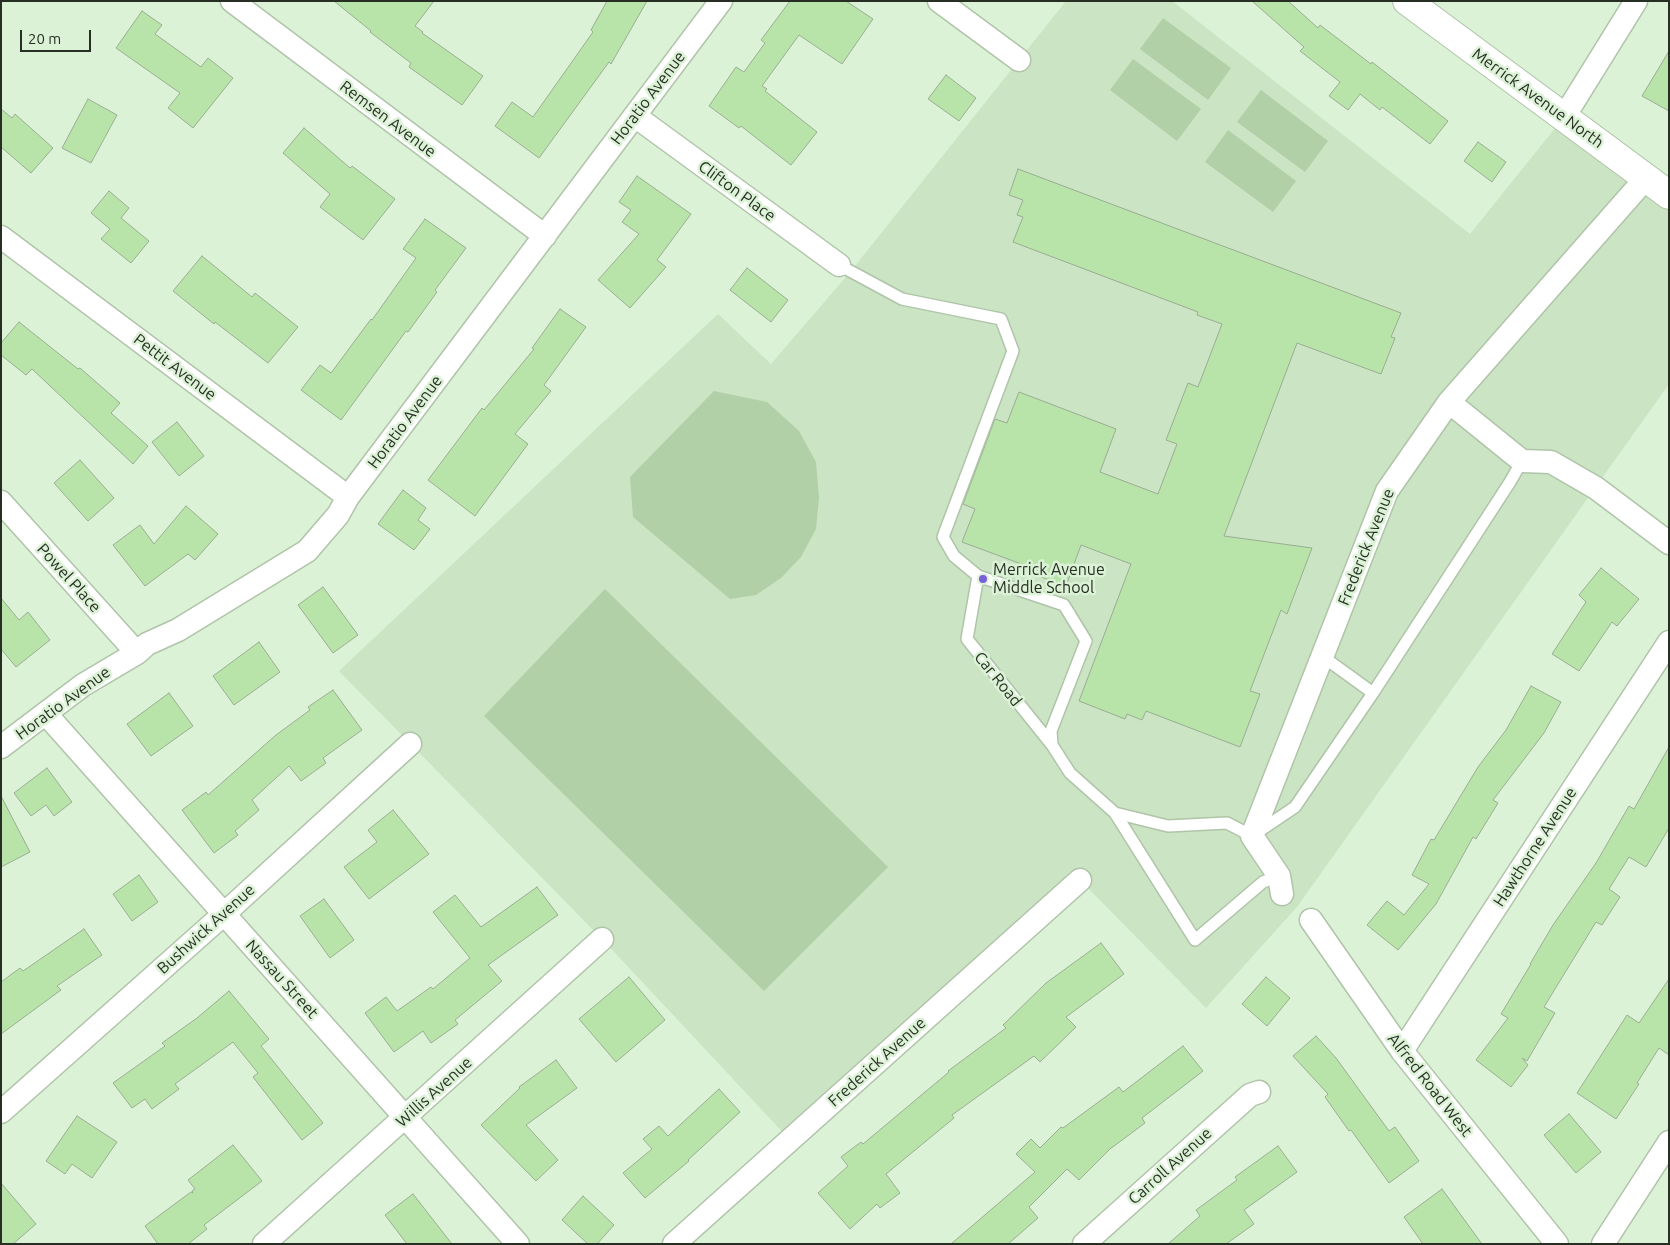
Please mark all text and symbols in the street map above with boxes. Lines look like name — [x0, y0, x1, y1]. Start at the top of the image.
scale bar — [22, 20, 94, 52]
text: 20 m — [28, 30, 61, 47]
street label: Merrick Avenue North — [1469, 44, 1607, 152]
street label: Horatio Avenue — [607, 48, 689, 148]
street label: Remsen Avenue — [336, 77, 440, 161]
street label: Clifton Place — [695, 157, 779, 225]
street label: Pettit Avenue — [130, 330, 220, 404]
street label: Horatio Avenue — [364, 372, 446, 472]
street label: Frederick Avenue — [1334, 486, 1398, 608]
street label: Powel Place — [33, 540, 105, 616]
place label: Merrick Avenue Middle School — [993, 560, 1105, 598]
marker: Merrick Avenue Middle School — [977, 573, 989, 585]
street label: Car Road — [970, 648, 1026, 710]
street label: Horatio Avenue — [12, 662, 114, 744]
street label: Hawthorne Avenue — [1489, 784, 1581, 910]
street label: Bushwick Avenue — [153, 880, 259, 978]
street label: Nassau Street — [242, 936, 322, 1022]
street label: Frederick Avenue — [824, 1013, 930, 1111]
street label: Alfred Road West — [1384, 1030, 1476, 1140]
street label: Willis Avenue — [392, 1053, 476, 1131]
street label: Carroll Avenue — [1124, 1124, 1216, 1208]

